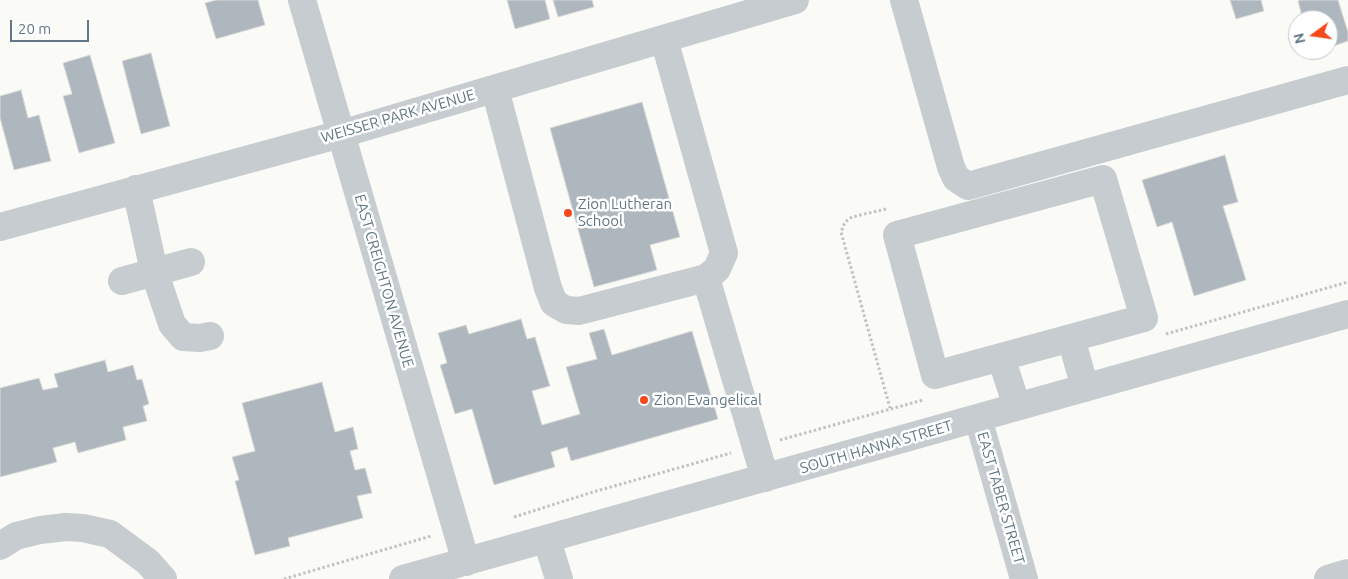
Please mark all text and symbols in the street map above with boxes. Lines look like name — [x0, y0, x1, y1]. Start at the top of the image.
scale bar — [12, 10, 91, 42]
north arrow — [1288, 10, 1338, 60]
text: 20 m — [18, 20, 51, 37]
text: N — [1290, 31, 1308, 45]
street label: WEISSER PARK AVENUE — [319, 85, 477, 147]
street label: EAST CREIGHTON AVENUE — [351, 192, 417, 370]
place label: Zion Lutheran School — [578, 195, 672, 230]
marker: Zion Lutheran School — [562, 207, 574, 219]
place label: Zion Evangelical — [654, 391, 762, 409]
marker: Zion Evangelical — [638, 394, 650, 406]
street label: SOUTH HANNA STREET — [798, 417, 954, 477]
street label: EAST TABER STREET — [973, 430, 1029, 566]

